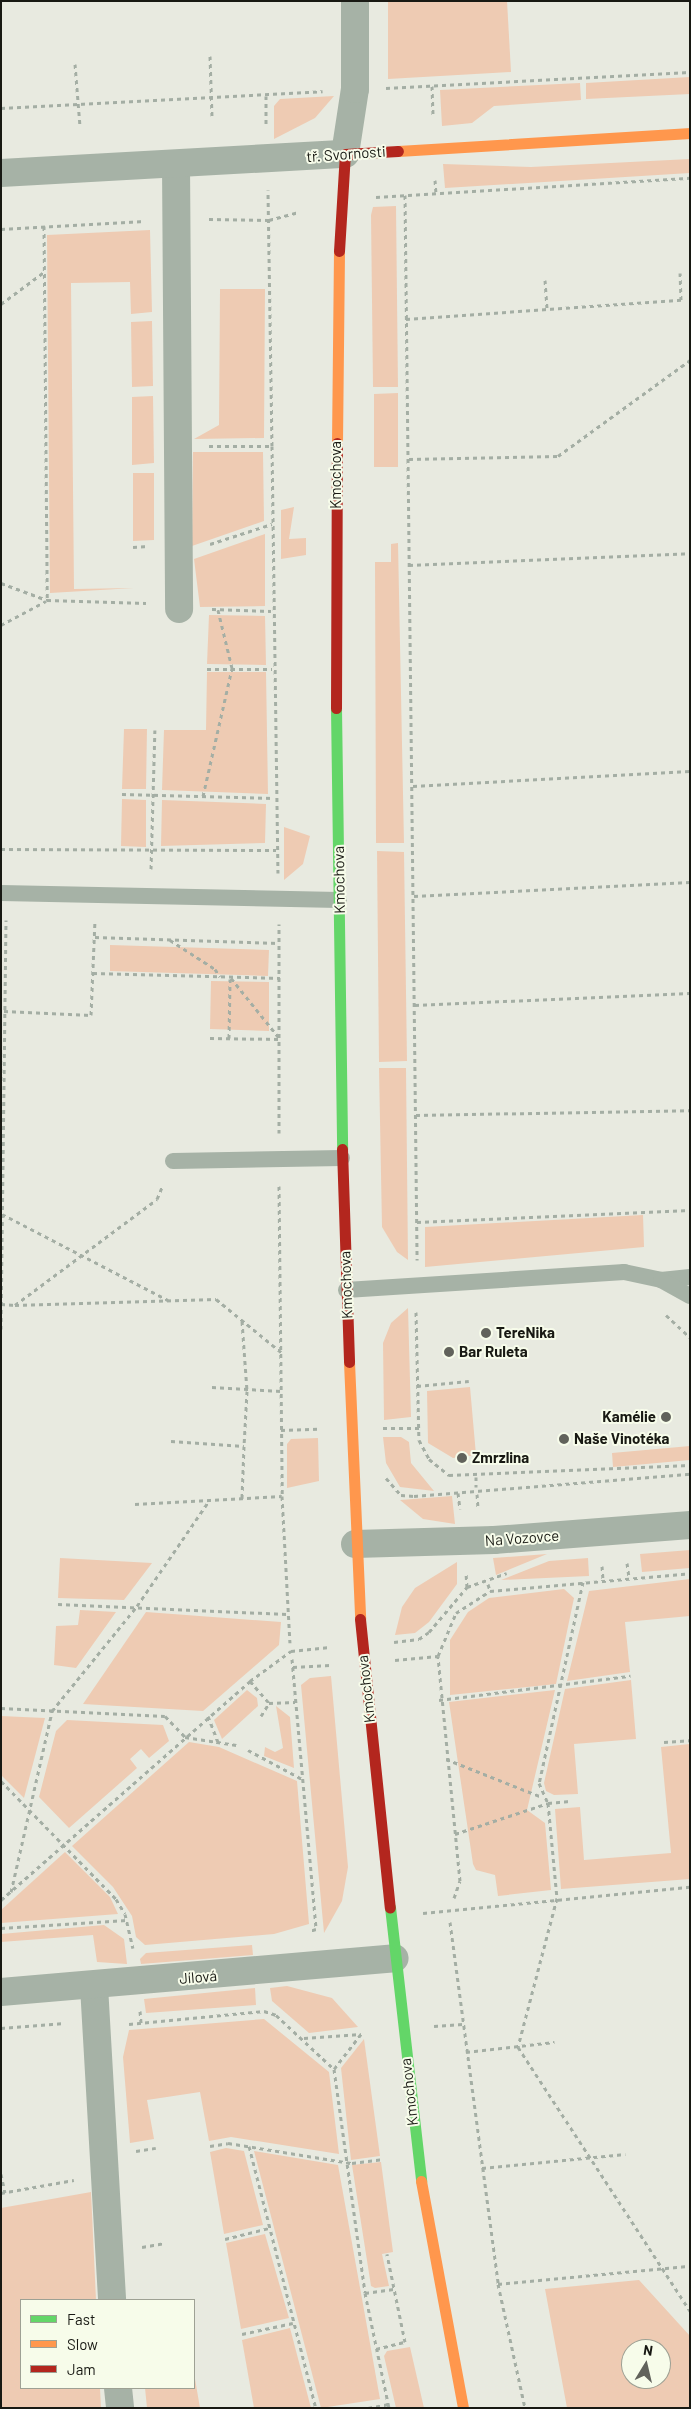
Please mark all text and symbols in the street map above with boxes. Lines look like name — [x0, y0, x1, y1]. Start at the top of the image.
street label: tř. Svornosti — [306, 142, 386, 166]
street label: Kmochova — [327, 441, 345, 509]
street label: Kmochova — [329, 846, 349, 914]
street label: Kmochova — [336, 1251, 356, 1319]
place label: TereNika — [496, 1324, 555, 1342]
marker: TereNika — [480, 1327, 492, 1339]
place label: Bar Ruleta — [459, 1343, 528, 1361]
marker: Bar Ruleta — [443, 1346, 455, 1358]
place label: Kamélie — [602, 1408, 656, 1426]
marker: Kamélie — [660, 1411, 672, 1423]
place label: Naše Vinotéka — [574, 1430, 669, 1448]
marker: Naše Vinotéka — [558, 1433, 570, 1445]
place label: Zmrzlina — [472, 1449, 529, 1467]
marker: Zmrzlina — [456, 1452, 468, 1464]
street label: Na Vozovce — [484, 1526, 560, 1550]
street label: Kmochova — [353, 1654, 379, 1724]
street label: Jílová — [178, 1966, 218, 1988]
street label: Kmochova — [396, 2057, 422, 2127]
legend — [20, 2299, 195, 2389]
text: Fast — [67, 2310, 95, 2328]
text: Slow — [67, 2335, 98, 2353]
north arrow — [621, 2339, 671, 2389]
text: N — [642, 2341, 654, 2359]
text: Jam — [67, 2360, 96, 2378]

